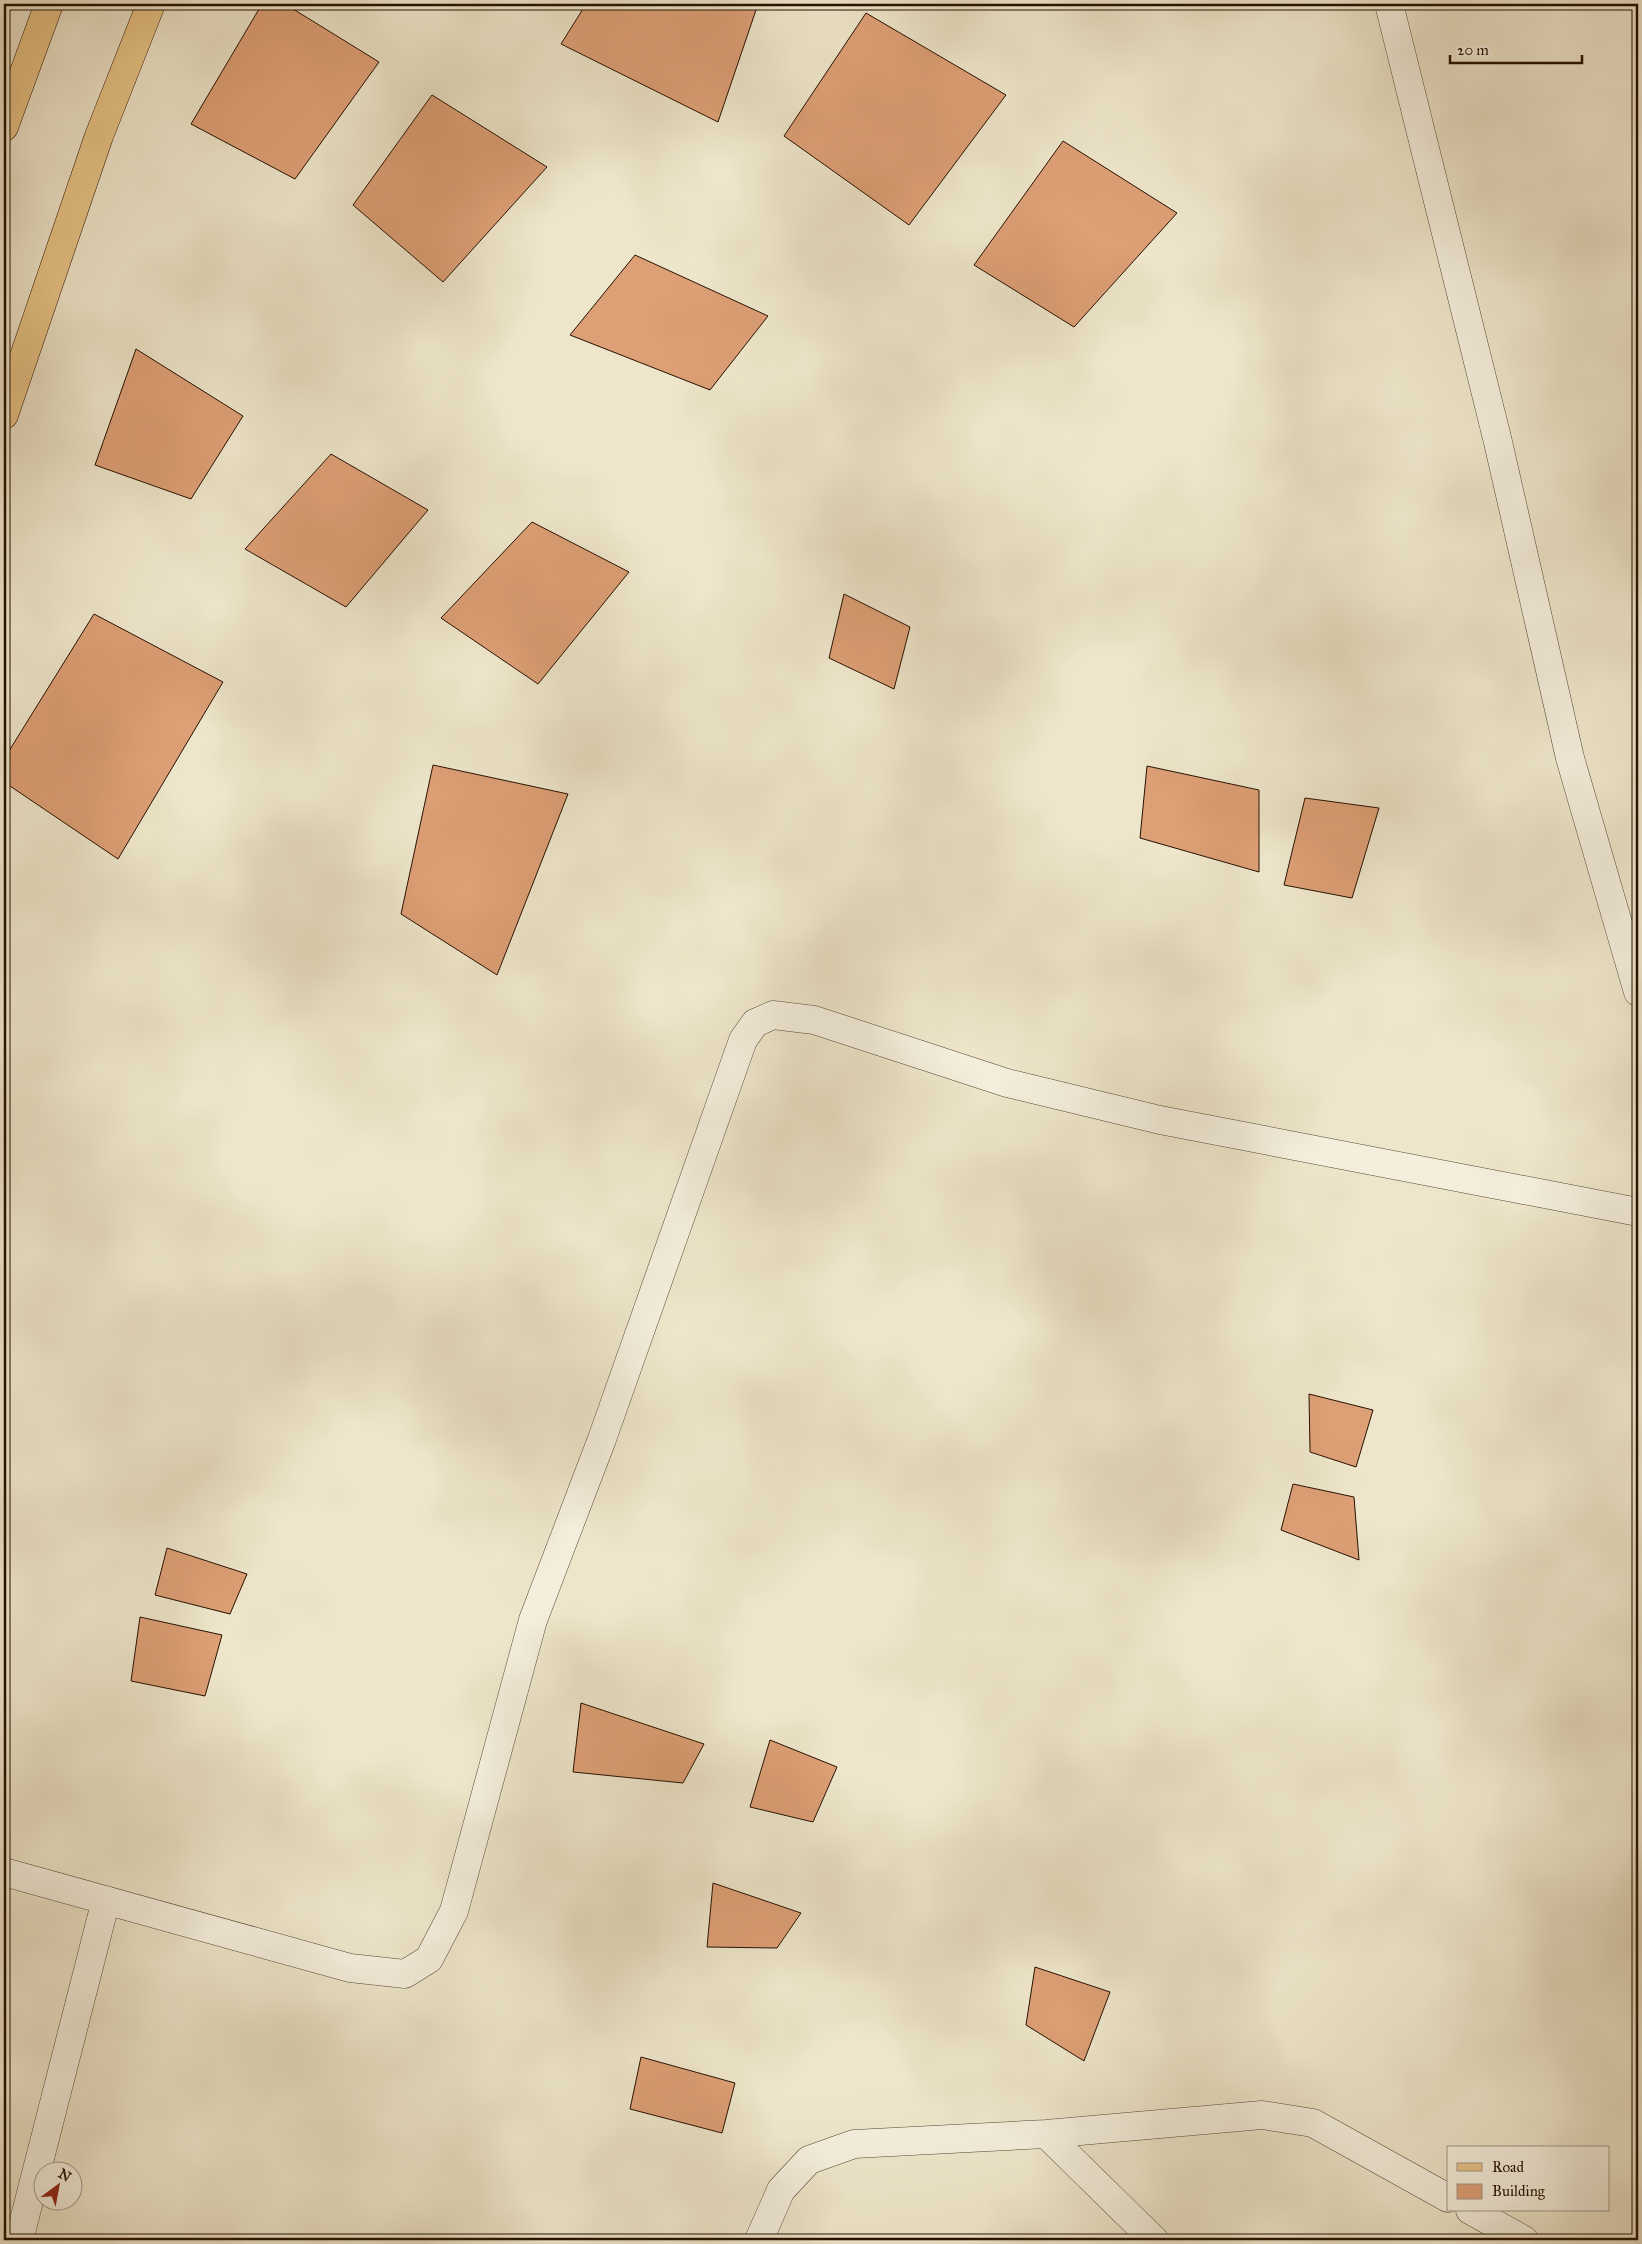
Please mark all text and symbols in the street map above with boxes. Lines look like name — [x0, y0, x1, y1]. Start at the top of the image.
scale bar — [1450, 32, 1582, 64]
text: 20 m — [1457, 41, 1489, 59]
legend — [1447, 2146, 1610, 2212]
text: Road — [1492, 2158, 1524, 2176]
north arrow — [32, 2162, 82, 2212]
text: N — [55, 2165, 74, 2186]
text: Building — [1492, 2182, 1546, 2200]

